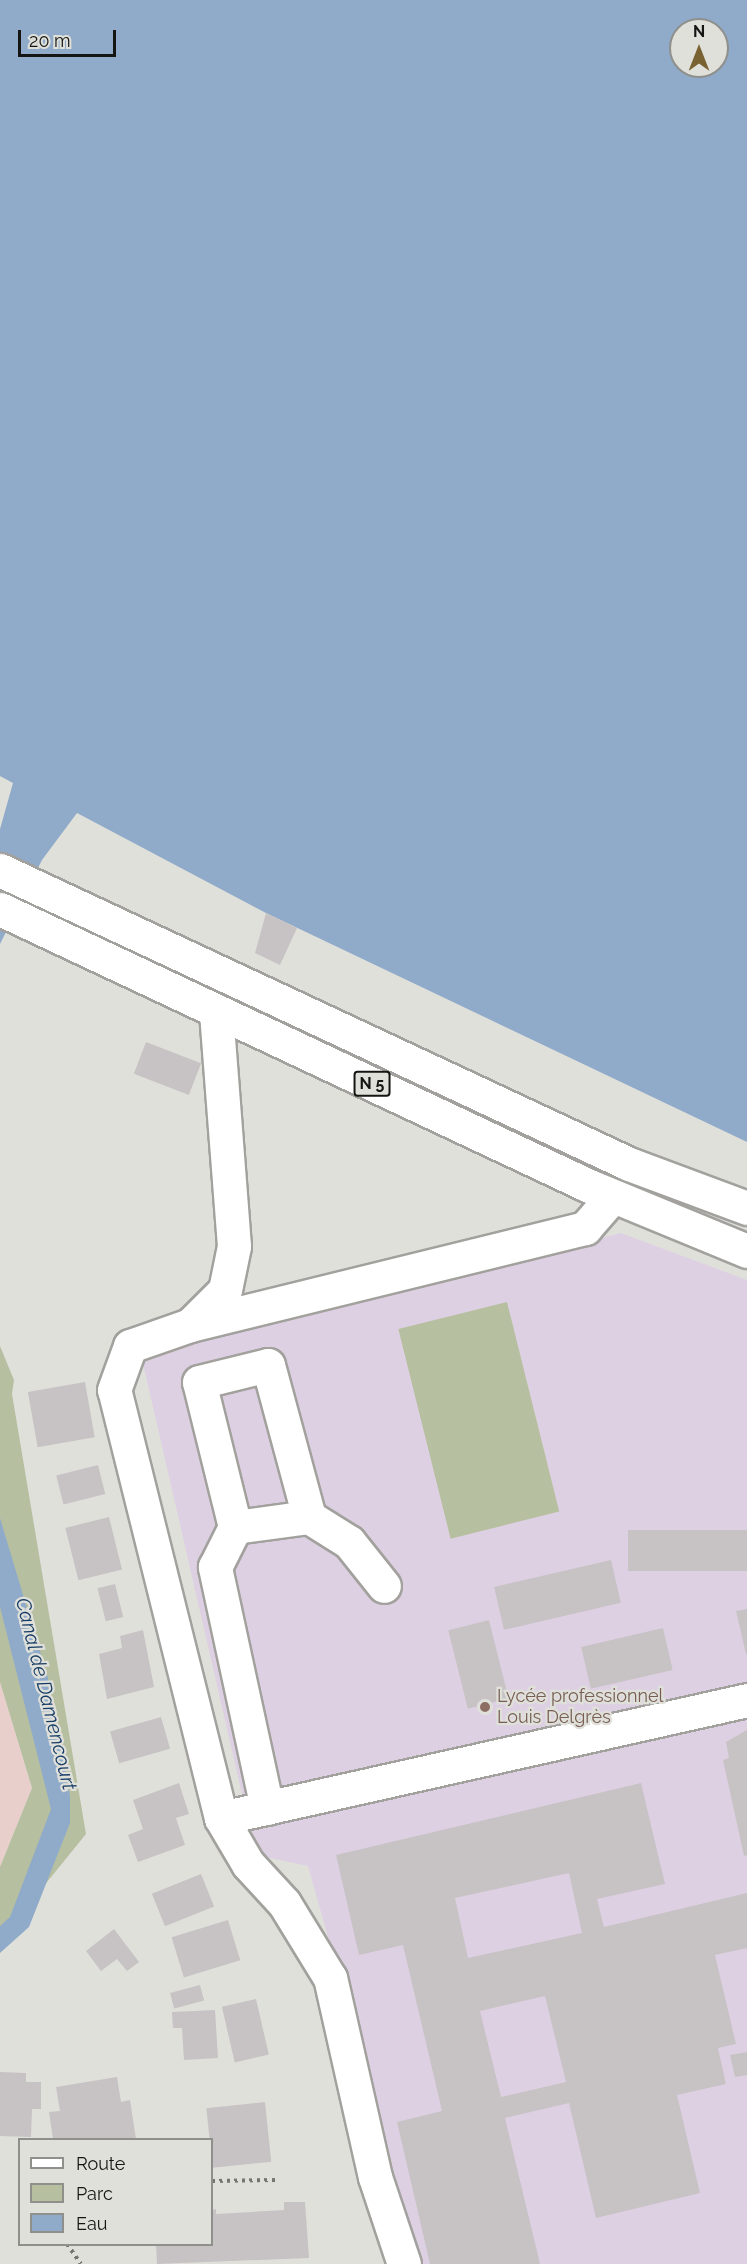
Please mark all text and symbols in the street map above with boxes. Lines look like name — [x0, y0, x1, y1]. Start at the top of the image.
scale bar — [21, 18, 118, 56]
north arrow — [669, 18, 729, 78]
text: N — [693, 22, 705, 41]
text: 20 m — [29, 30, 71, 51]
road number: N 5 — [352, 1071, 392, 1097]
water label: Canal de Damencourt — [10, 1595, 82, 1793]
place label: Lycée professionnel Louis Delgrès — [497, 1686, 663, 1728]
marker: Lycée professionnel Louis Delgrès — [478, 1700, 492, 1714]
legend — [18, 2138, 213, 2246]
text: Route — [76, 2153, 125, 2174]
text: Parc — [76, 2183, 113, 2204]
text: Eau — [76, 2213, 107, 2234]

